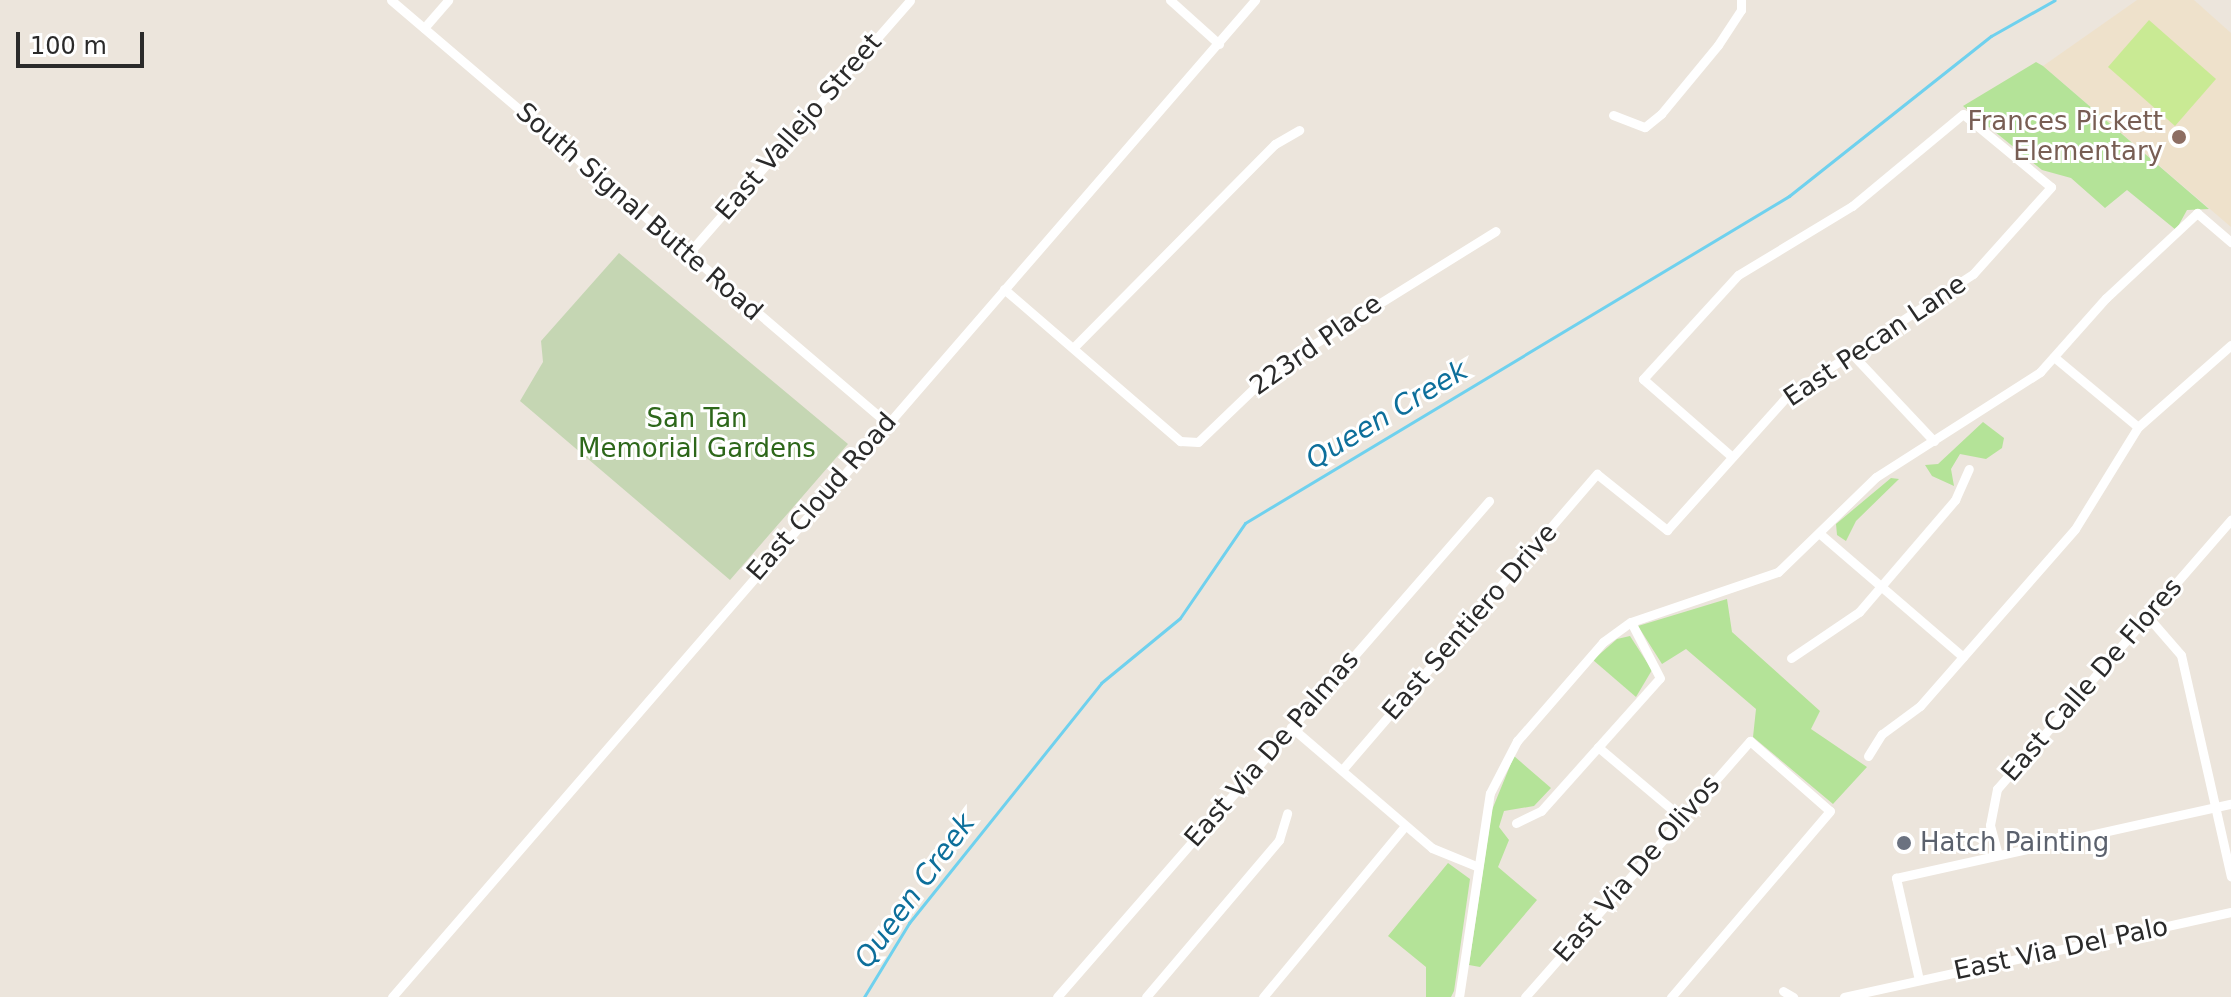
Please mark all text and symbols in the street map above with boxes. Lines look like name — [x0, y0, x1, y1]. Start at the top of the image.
scale bar — [20, 16, 148, 66]
street label: East Vallejo Street — [710, 27, 888, 227]
text: 100 m — [30, 32, 107, 60]
street label: South Signal Butte Road — [509, 97, 769, 327]
place label: Frances Pickett Elementary — [1968, 106, 2163, 168]
marker: Frances Pickett Elementary — [2170, 128, 2188, 146]
street label: East Pecan Lane — [1778, 269, 1972, 413]
street label: 223rd Place — [1244, 288, 1388, 402]
water label: Queen Creek — [1300, 354, 1474, 476]
park label: San Tan Memorial Gardens — [578, 403, 816, 464]
street label: East Cloud Road — [741, 407, 903, 587]
street label: East Sentiero Drive — [1376, 517, 1564, 727]
street label: East Calle De Flores — [1995, 572, 2189, 788]
street label: East Via De Palmas — [1178, 645, 1366, 853]
street label: East Via De Olivos — [1547, 769, 1727, 969]
water label: Queen Creek — [848, 807, 982, 975]
place label: Hatch Painting — [1920, 827, 2109, 859]
marker: Hatch Painting — [1895, 834, 1913, 852]
street label: East Via Del Palo — [1951, 911, 2171, 987]

